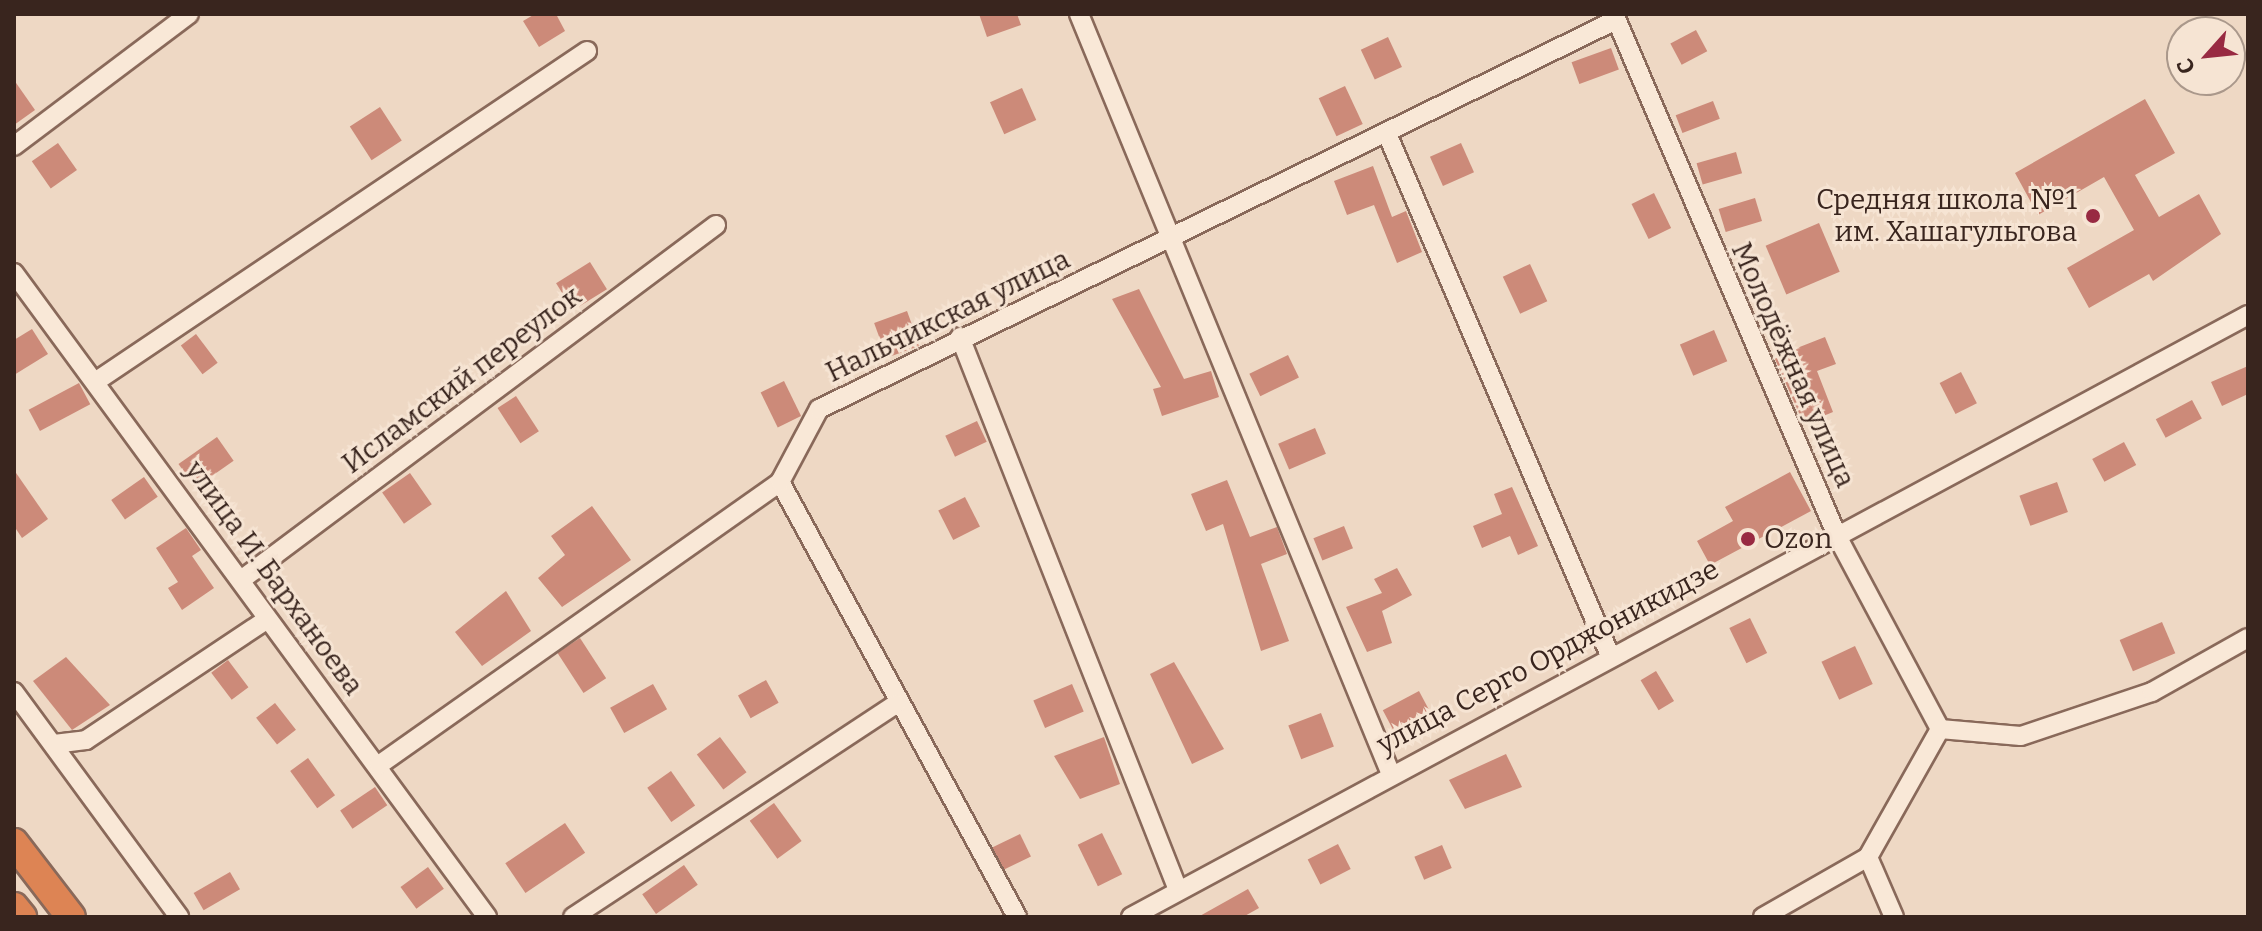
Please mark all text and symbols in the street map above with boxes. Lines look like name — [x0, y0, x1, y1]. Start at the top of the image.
north arrow — [2166, 16, 2246, 96]
text: С — [2171, 54, 2201, 79]
place label: Средняя школа №1 им. Хашагульгова — [1816, 183, 2077, 249]
marker: Средняя школа №1 им. Хашагульгова — [2084, 207, 2102, 225]
street label: Молодёжная улица — [1724, 237, 1862, 493]
street label: Нальчикская улица — [821, 242, 1075, 390]
street label: Исламский переулок — [336, 279, 588, 481]
street label: улица И. Барханоева — [178, 454, 370, 702]
place label: Ozon — [1764, 522, 1832, 556]
marker: Ozon — [1739, 530, 1757, 548]
street label: улица Серго Орджоникидзе — [1371, 552, 1725, 762]

